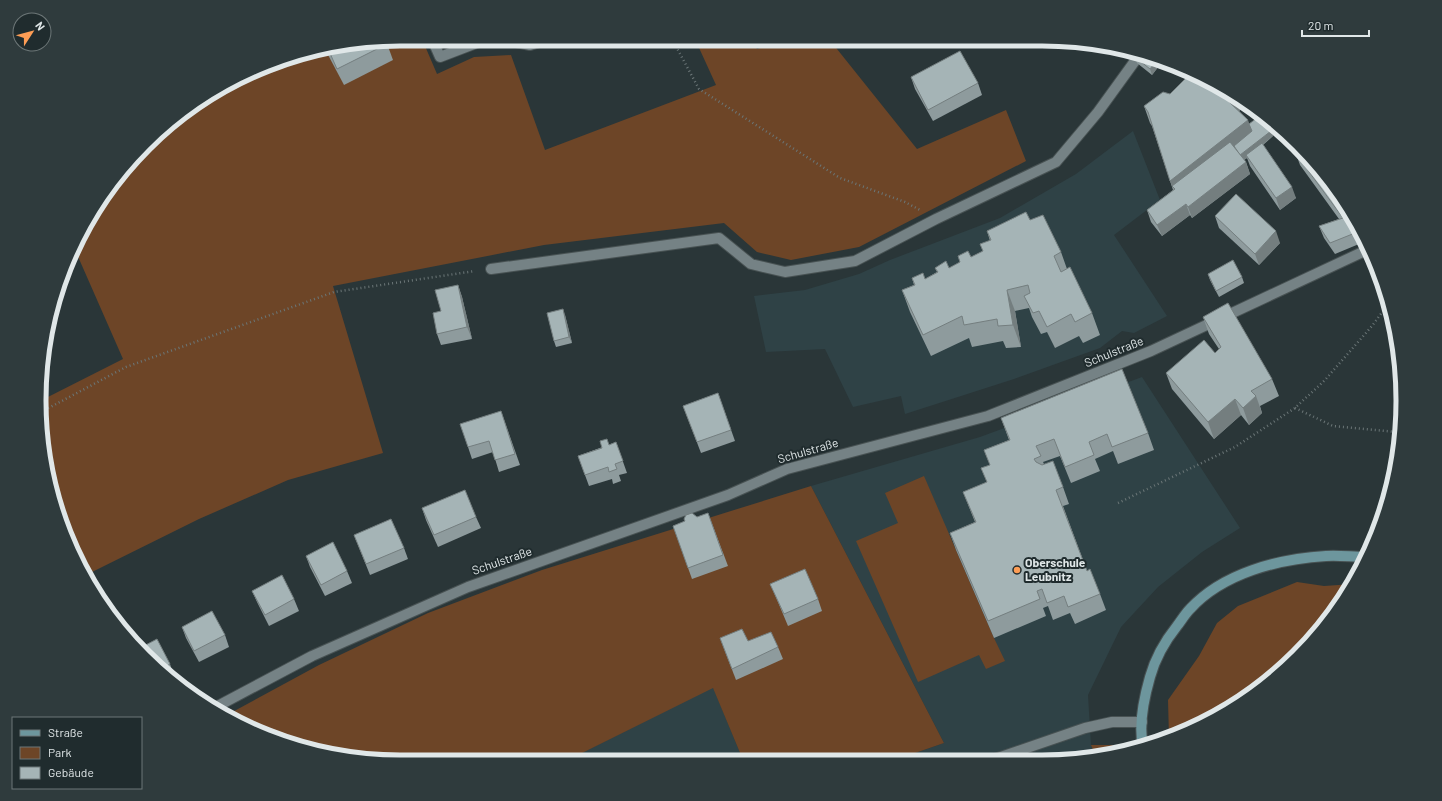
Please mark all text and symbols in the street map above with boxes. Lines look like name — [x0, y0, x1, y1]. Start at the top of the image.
north arrow — [12, 12, 52, 52]
scale bar — [1302, 12, 1369, 38]
text: 20 m — [1308, 18, 1334, 32]
text: N — [33, 19, 48, 33]
street label: Schulstraße — [1082, 333, 1145, 369]
street label: Schulstraße — [776, 435, 840, 465]
street label: Schulstraße — [470, 543, 534, 577]
place label: Oberschule Leubnitz — [1025, 555, 1086, 583]
marker: Oberschule Leubnitz — [1012, 565, 1022, 575]
legend — [12, 717, 142, 789]
text: Straße — [48, 725, 83, 739]
text: Park — [48, 745, 72, 759]
text: Gebäude — [48, 765, 94, 779]

